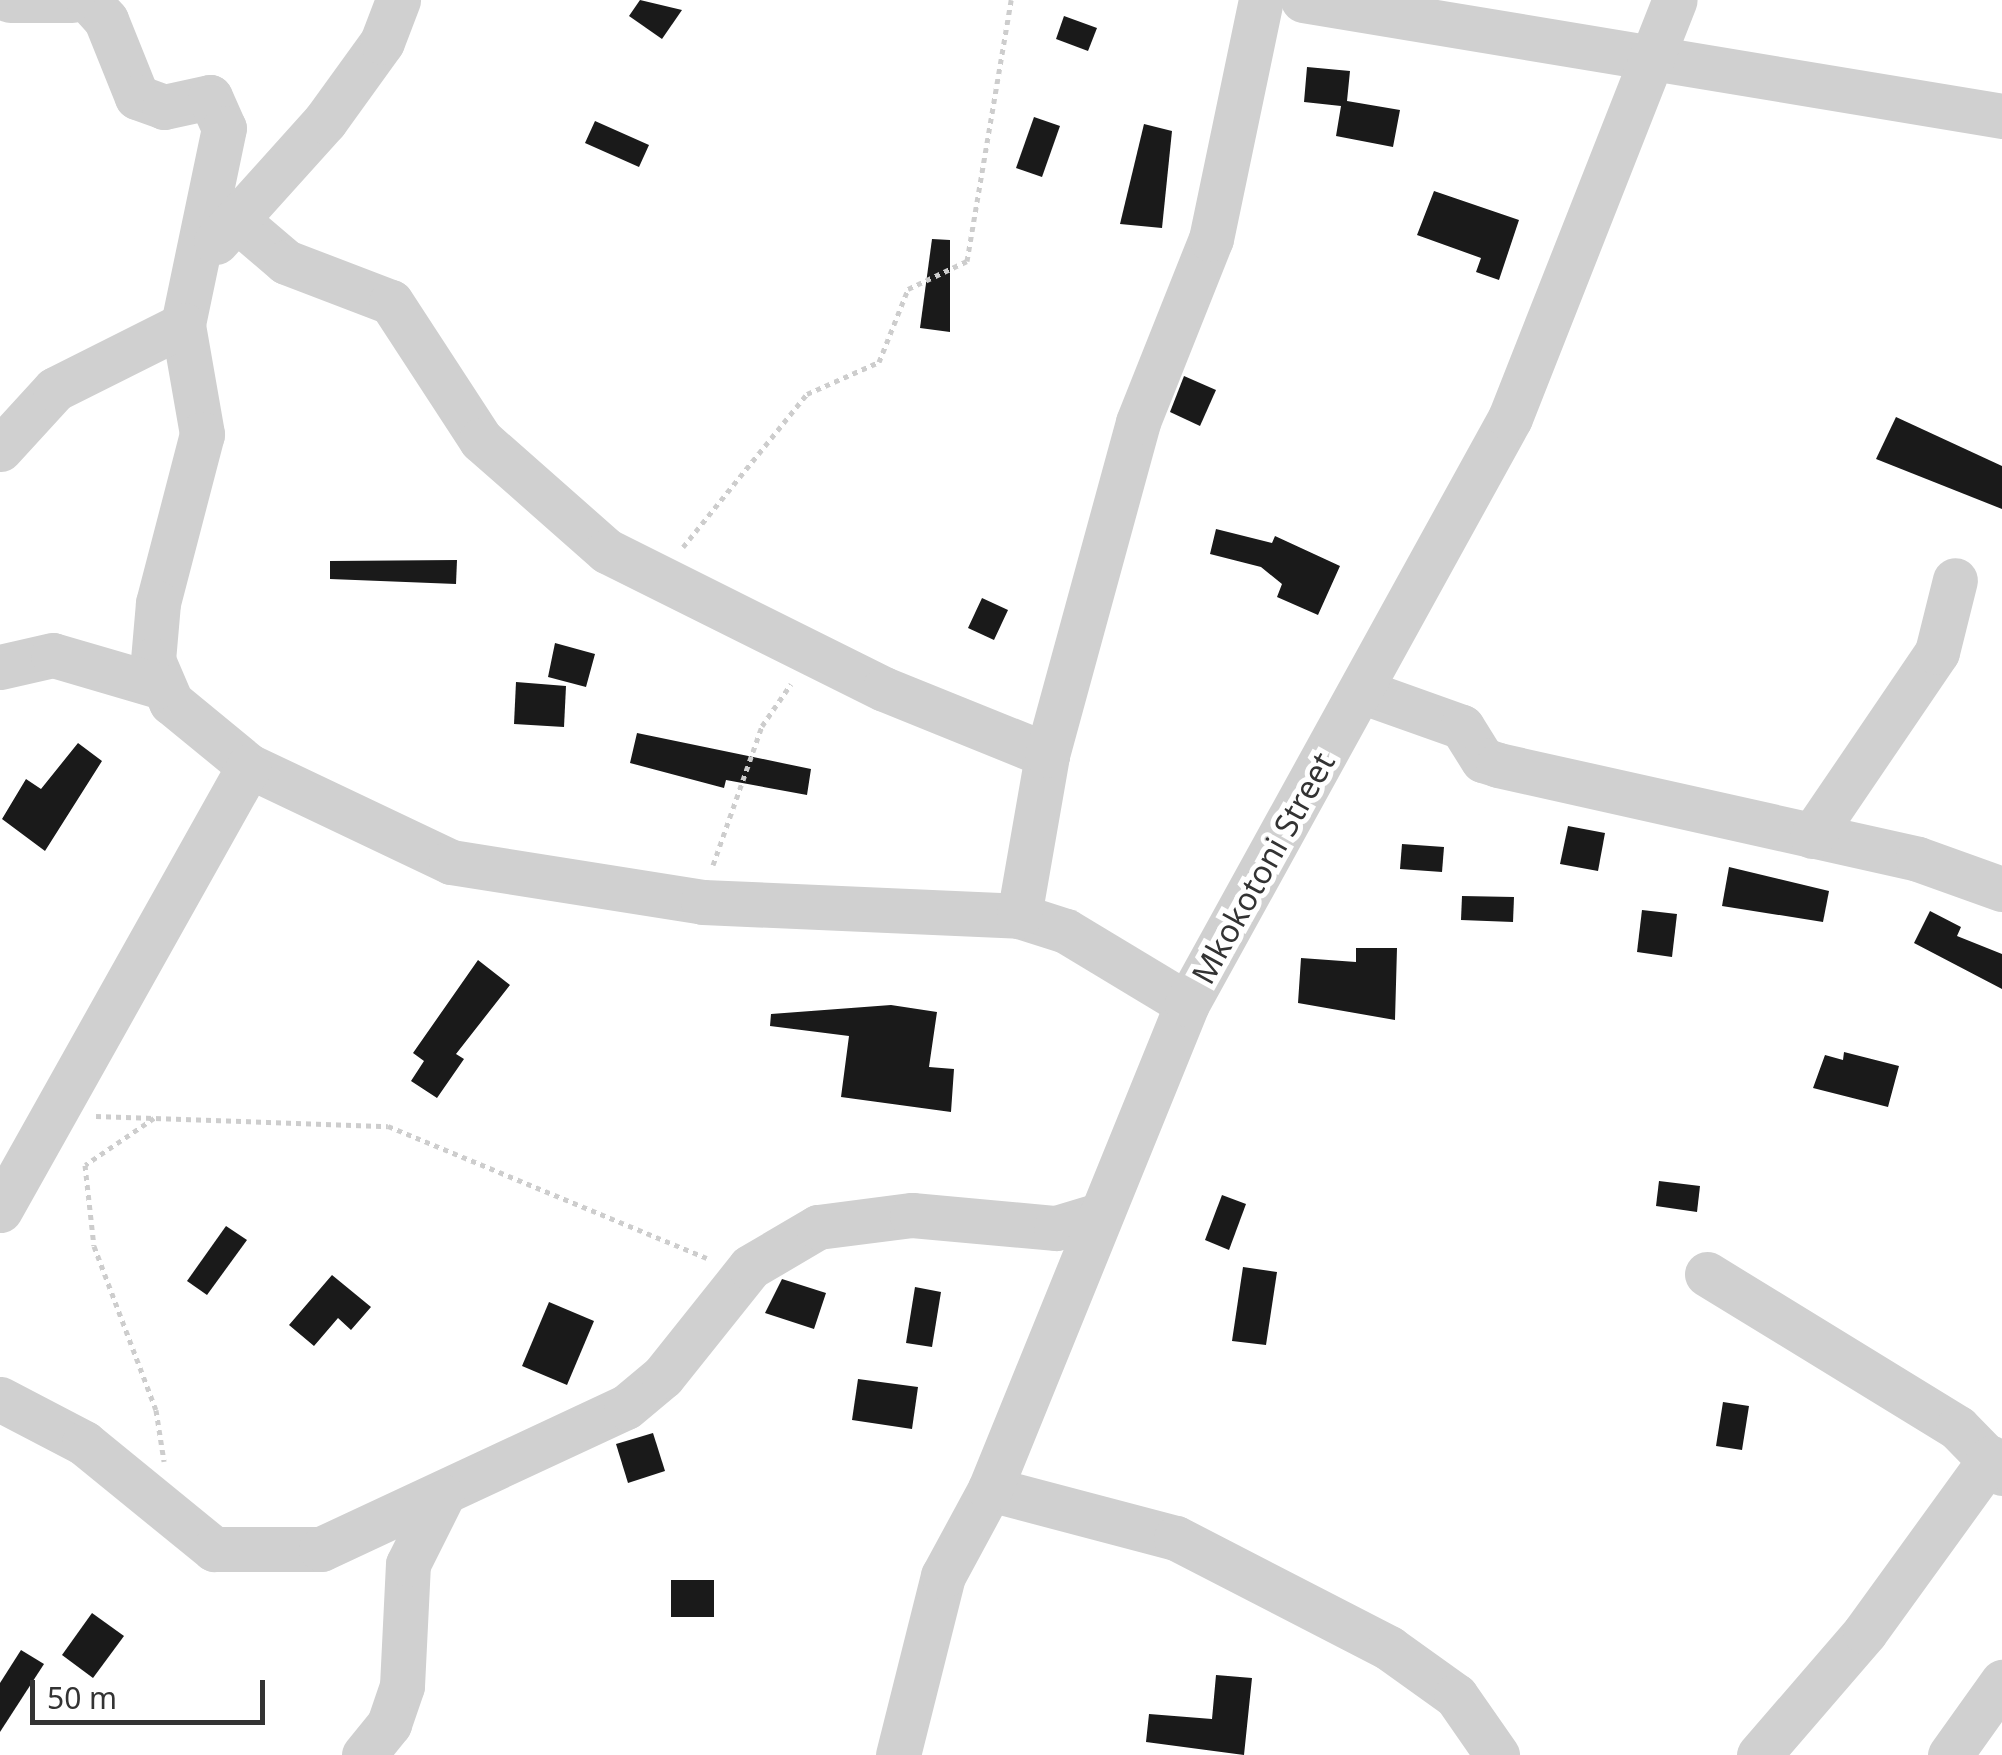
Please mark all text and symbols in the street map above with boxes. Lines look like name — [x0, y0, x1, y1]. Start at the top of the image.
street label: Mkokotoni Street — [1184, 746, 1342, 990]
scale bar — [35, 1660, 270, 1722]
text: 50 m — [47, 1677, 117, 1718]

